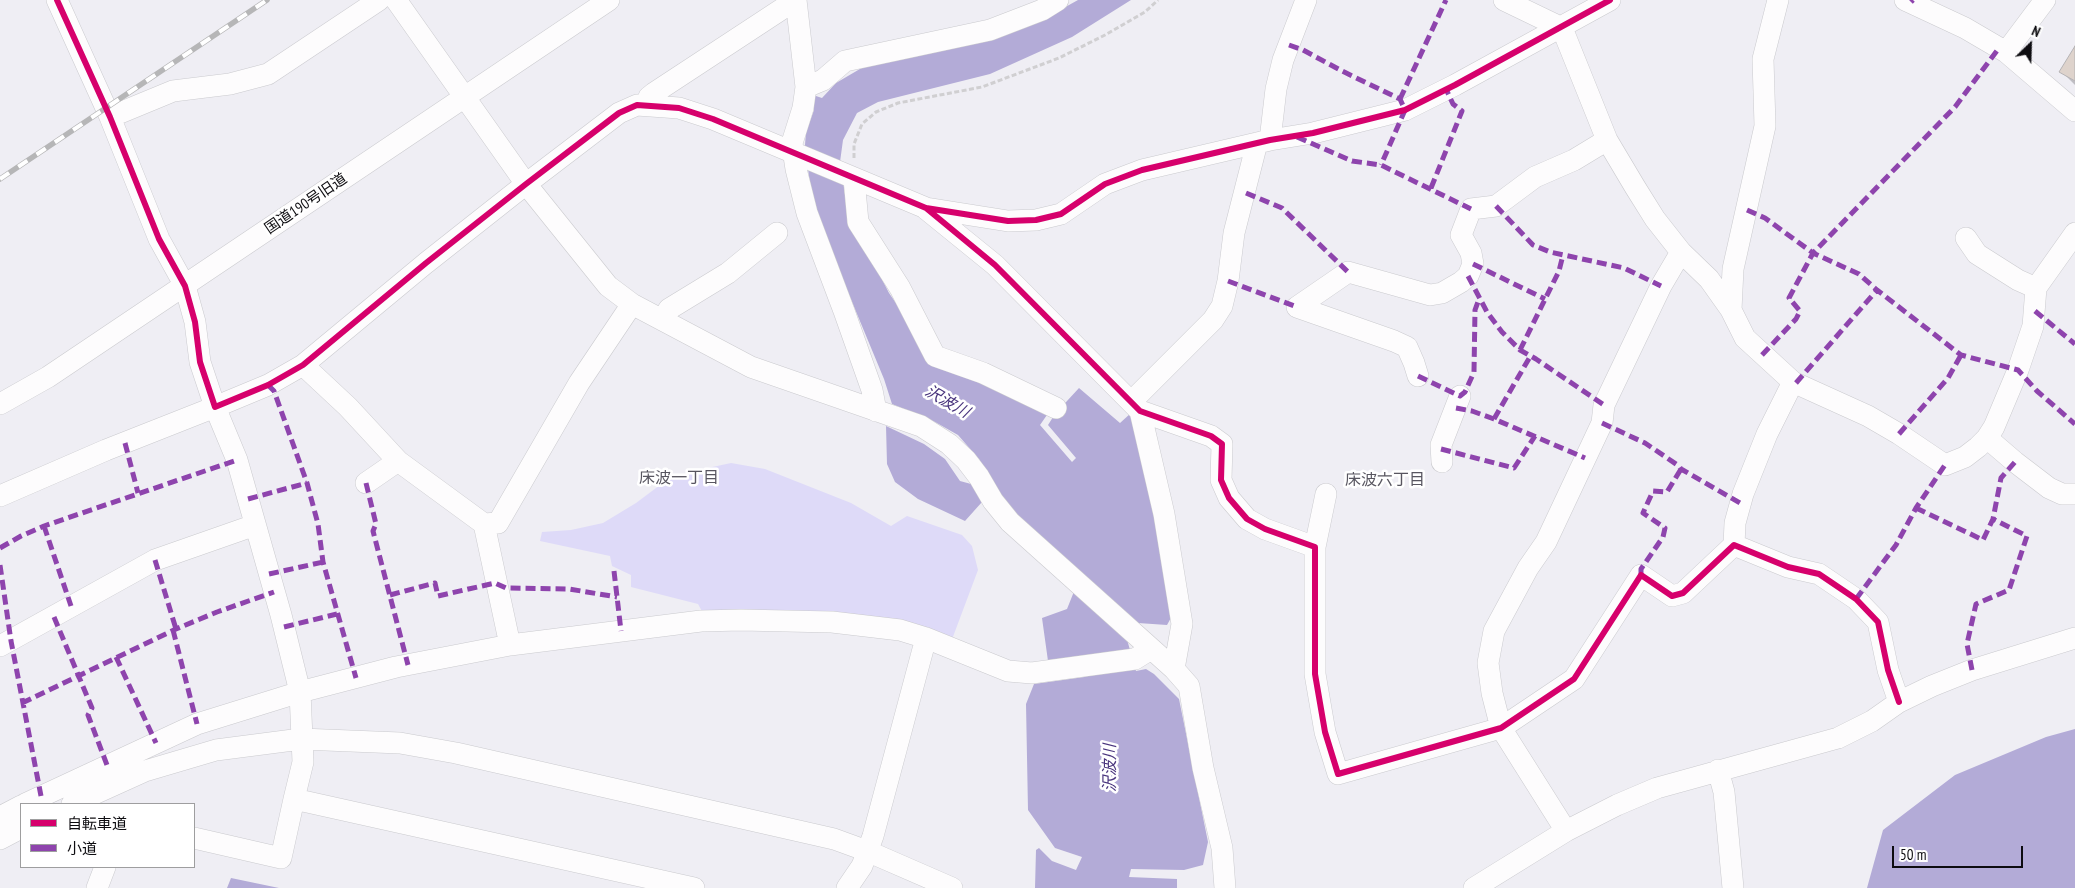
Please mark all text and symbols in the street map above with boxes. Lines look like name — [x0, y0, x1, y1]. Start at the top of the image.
north arrow — [2005, 20, 2055, 70]
text: N — [2029, 22, 2043, 41]
street label: 国道190号旧道 — [261, 170, 351, 238]
water label: 沢波川 — [921, 382, 973, 422]
district label: 床波一丁目 — [639, 468, 719, 488]
district label: 床波六丁目 — [1345, 470, 1425, 490]
water label: 沢波川 — [1100, 744, 1120, 792]
legend — [20, 803, 195, 868]
text: 自転車道 — [67, 814, 127, 833]
scale bar — [1895, 836, 2026, 868]
text: 小道 — [67, 839, 97, 858]
text: 50 m — [1900, 845, 1926, 864]

